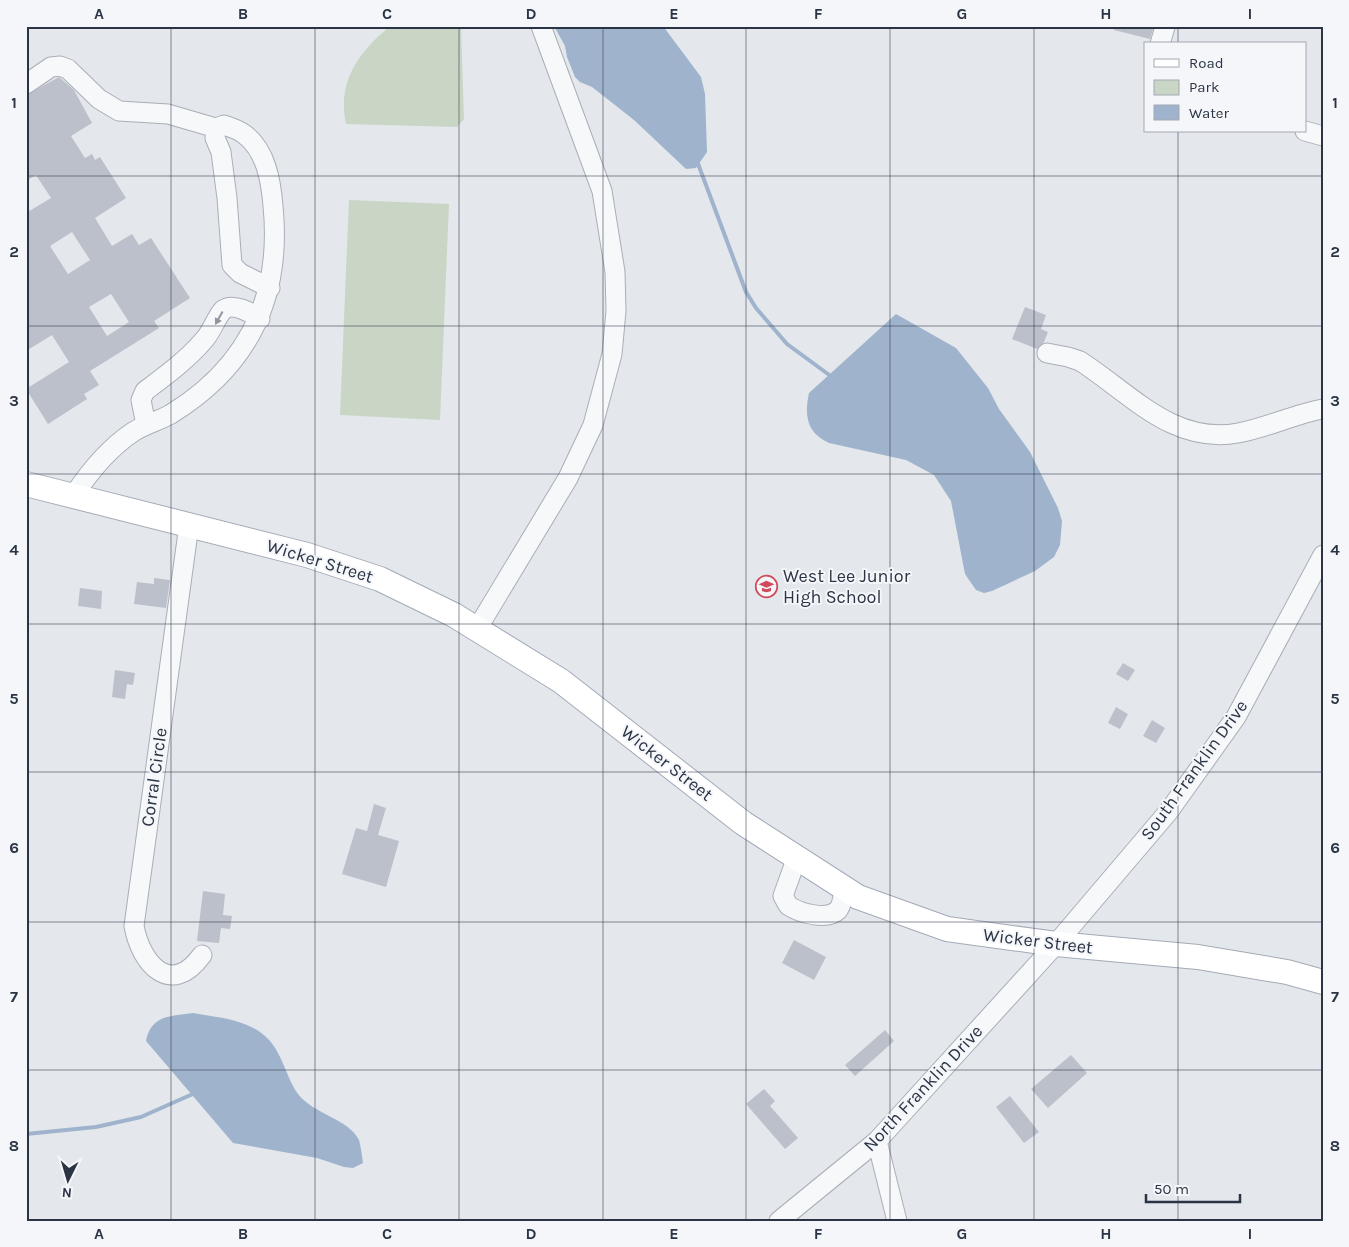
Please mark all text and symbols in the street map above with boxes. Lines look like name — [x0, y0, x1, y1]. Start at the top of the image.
text: A — [94, 4, 104, 23]
text: B — [238, 4, 248, 23]
text: C — [382, 4, 392, 23]
text: D — [526, 4, 537, 23]
text: E — [669, 4, 679, 23]
text: F — [814, 4, 823, 23]
text: G — [957, 4, 967, 23]
text: H — [1100, 4, 1112, 23]
text: I — [1248, 4, 1252, 23]
legend — [1144, 42, 1306, 132]
text: Road — [1189, 54, 1224, 72]
text: Park — [1189, 78, 1219, 96]
text: 1 — [11, 93, 17, 112]
text: 1 — [1332, 93, 1338, 112]
text: Water — [1189, 104, 1230, 122]
text: 2 — [9, 242, 19, 261]
text: 2 — [1330, 242, 1340, 261]
one-way arrow — [214, 312, 223, 325]
text: 3 — [9, 391, 19, 410]
text: 3 — [1330, 391, 1340, 410]
street label: Wicker Street — [264, 534, 376, 588]
text: 4 — [9, 540, 19, 559]
text: 4 — [1330, 540, 1340, 559]
place label: West Lee Junior High School — [783, 565, 911, 608]
school or university icon: West Lee Junior High School — [755, 574, 779, 598]
text: 5 — [9, 689, 19, 708]
text: 5 — [1330, 689, 1340, 708]
street label: South Franklin Drive — [1136, 696, 1252, 844]
street label: Wicker Street — [617, 720, 717, 806]
street label: Corral Circle — [136, 726, 172, 828]
text: 6 — [9, 838, 19, 857]
text: 6 — [1330, 838, 1340, 857]
street label: Wicker Street — [982, 923, 1094, 959]
text: 7 — [10, 987, 18, 1006]
text: 7 — [1331, 987, 1339, 1006]
street label: North Franklin Drive — [859, 1020, 987, 1156]
text: 8 — [9, 1136, 19, 1155]
text: 8 — [1330, 1136, 1340, 1155]
north arrow — [42, 1154, 92, 1204]
scale bar — [1146, 1172, 1240, 1204]
text: 50 m — [1154, 1180, 1189, 1198]
text: N — [61, 1184, 73, 1201]
text: A — [94, 1224, 104, 1243]
text: B — [238, 1224, 248, 1243]
text: C — [382, 1224, 392, 1243]
text: D — [526, 1224, 537, 1243]
text: E — [669, 1224, 679, 1243]
text: F — [814, 1224, 823, 1243]
text: G — [957, 1224, 967, 1243]
text: H — [1100, 1224, 1112, 1243]
text: I — [1248, 1224, 1252, 1243]

